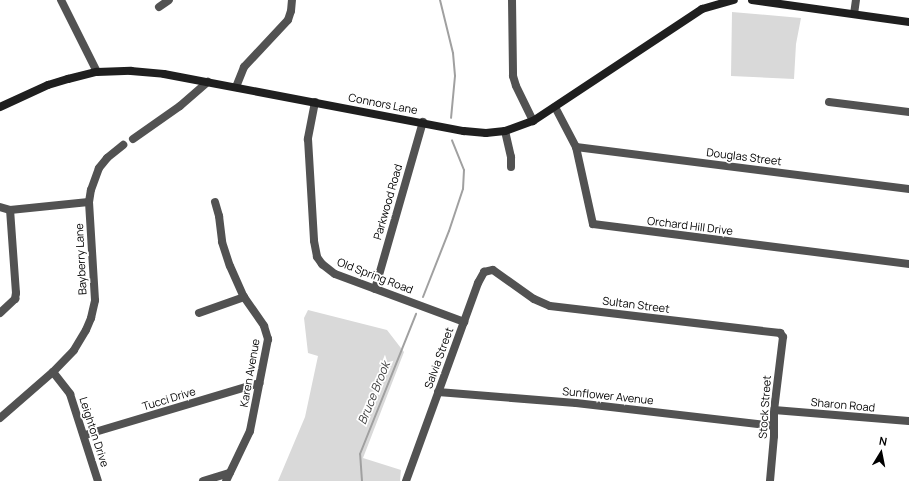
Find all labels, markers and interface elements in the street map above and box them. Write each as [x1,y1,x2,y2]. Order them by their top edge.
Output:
street label: Connors Lane [347,91,419,117]
street label: Douglas Street [706,146,782,168]
street label: Parkwood Road [371,163,405,241]
street label: Orchard Hill Drive [646,214,734,238]
street label: Bayberry Lane [73,223,89,295]
street label: Old Spring Road [335,255,415,297]
street label: Sultan Street [602,294,670,316]
street label: Salvia Street [422,326,456,390]
street label: Karen Avenue [237,338,263,408]
water label: Bruce Brook [355,360,393,426]
street label: Stock Street [756,375,774,439]
street label: Tucci Drive [141,385,197,413]
street label: Sunflower Avenue [562,385,654,407]
street label: Leighton Drive [76,395,112,469]
street label: Sharon Road [810,396,876,414]
north arrow [861,433,901,473]
text: N [878,433,888,449]

